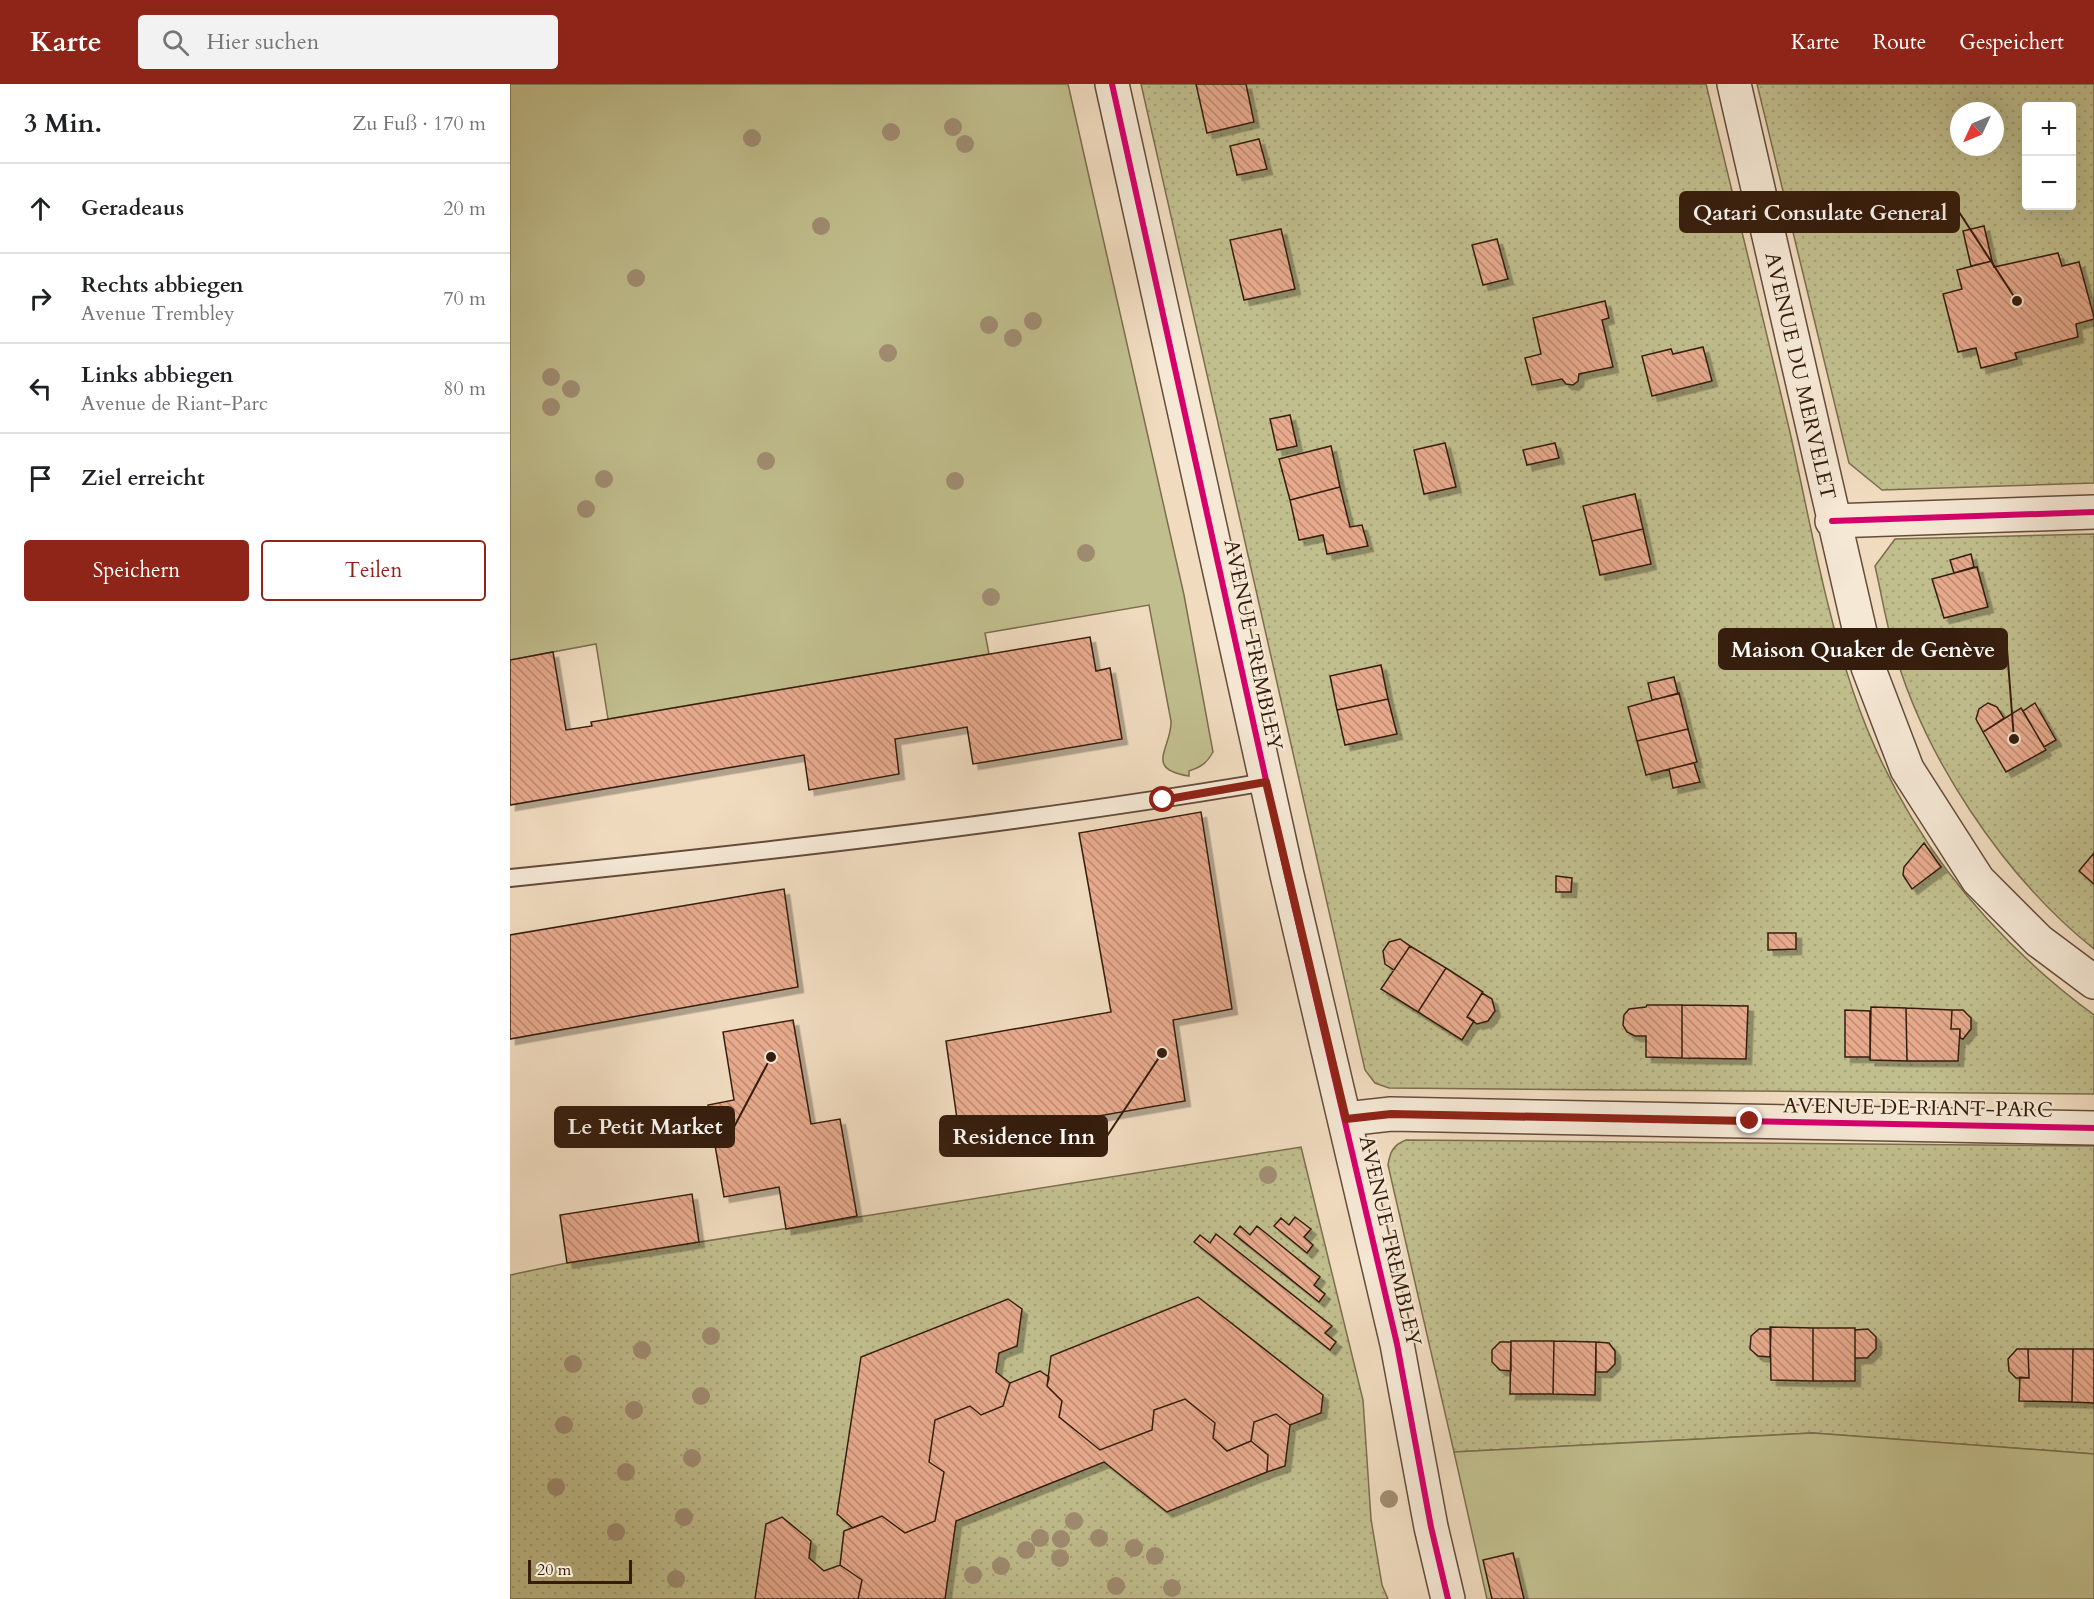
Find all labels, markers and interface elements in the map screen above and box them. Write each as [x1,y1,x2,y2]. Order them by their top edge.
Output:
search box [138,15,558,69]
text: Karte [30,23,102,61]
icon: search [159,26,192,59]
text: Hier suchen [207,27,319,57]
text: Karte [1791,28,1840,57]
text: Route [1873,28,1926,57]
text: Gespeichert [1959,28,2064,57]
north arrow [1950,102,2004,156]
map controls [2022,102,2076,210]
button: + [2022,102,2076,156]
text: 3 Min. [24,106,102,141]
text: Zu Fuß · 170 m [352,110,486,137]
button: − [2022,156,2076,210]
icon: ahead [24,192,57,225]
callout: Qatari Consulate General [1680,192,1959,232]
text: Geradeaus [81,193,184,223]
text: 20 m [443,195,486,222]
text: Qatari Consulate General [1693,198,1948,228]
street label: AVENUE DU MERVELET [1757,249,1843,503]
text: Rechts abbiegen [81,270,244,300]
icon: right [24,282,57,315]
text: 70 m [443,285,486,312]
text: Avenue Trembley [81,300,235,327]
text: Links abbiegen [81,360,233,390]
icon: left [24,372,57,405]
text: 80 m [443,375,486,402]
text: Avenue de Riant-Parc [81,390,268,417]
icon: arrive [24,462,57,495]
text: Ziel erreicht [81,463,205,493]
street label: AVENUE TREMBLEY [1216,537,1290,754]
button: Speichern [24,540,249,601]
button: Teilen [261,540,486,601]
callout: Maison Quaker de Genève [1719,629,2007,669]
text: Maison Quaker de Genève [1731,635,1995,665]
route start [1149,786,1175,812]
street label: AVENUE DE RIANT-PARC [1783,1091,2053,1125]
callout: Le Petit Market [555,1107,734,1147]
route end [1736,1107,1762,1133]
text: Le Petit Market [568,1112,723,1142]
callout: Residence Inn [940,1116,1107,1156]
text: Residence Inn [953,1122,1095,1152]
street label: AVENUE TREMBLEY [1352,1133,1428,1349]
scale bar [528,1557,632,1584]
text: 20 m [537,1559,571,1581]

